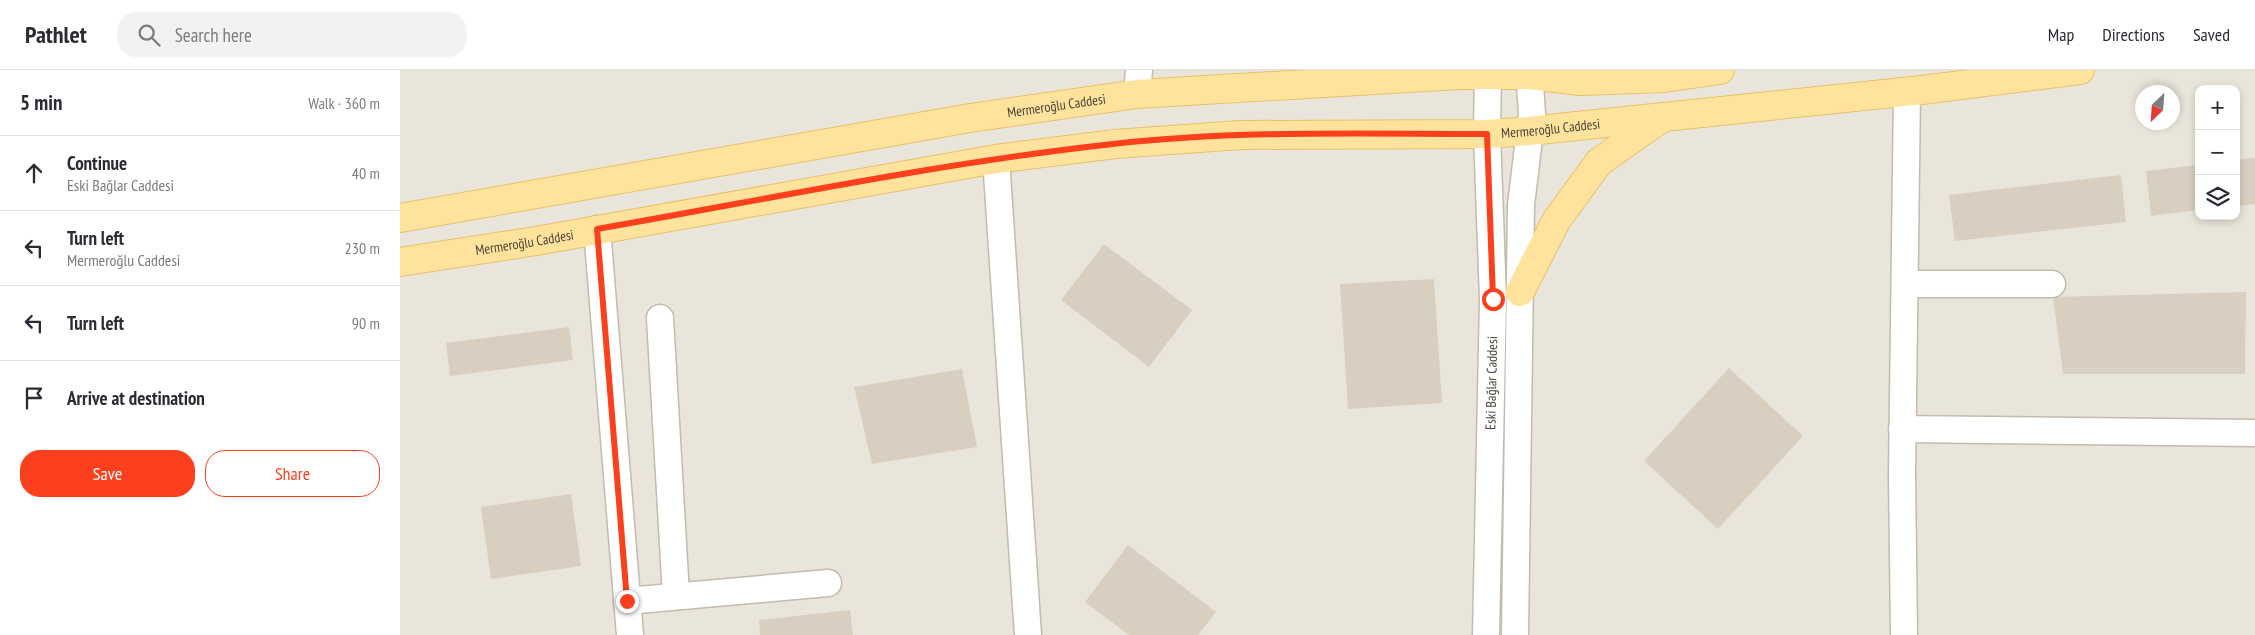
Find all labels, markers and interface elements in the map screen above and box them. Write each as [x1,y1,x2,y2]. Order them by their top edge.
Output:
search box [117,12,467,57]
text: Pathlet [25,19,87,50]
icon: search [135,21,163,49]
text: Search here [175,23,252,47]
text: Map [2048,23,2074,46]
text: Directions [2102,23,2165,46]
text: Saved [2193,23,2230,46]
north arrow [2135,85,2180,130]
map controls [2195,85,2240,220]
button: + [2195,85,2240,130]
text: 5 min [20,89,62,116]
street label: Mermeroğlu Caddesi [1006,90,1107,122]
text: Walk · 360 m [308,93,380,113]
street label: Mermeroğlu Caddesi [1501,115,1601,142]
button: − [2195,130,2240,175]
text: Continue [67,151,127,175]
icon: ahead [20,159,48,187]
text: 40 m [352,163,380,183]
text: Eski Bağlar Caddesi [67,175,174,195]
button: layers [2195,175,2240,220]
street label: Mermeroğlu Caddesi [474,225,575,259]
text: Turn left [67,226,124,250]
icon: left [20,234,48,262]
text: 230 m [345,238,380,258]
text: Mermeroğlu Caddesi [67,250,180,270]
route start [1482,288,1505,311]
icon: left [20,309,48,337]
text: Turn left [67,311,124,335]
text: 90 m [352,313,380,333]
street label: Eski Bağlar Caddesi [1481,336,1501,430]
icon: arrive [20,384,48,412]
text: Arrive at destination [67,386,205,410]
button: Save [20,450,195,497]
button: Share [205,450,380,497]
route end [616,590,639,613]

